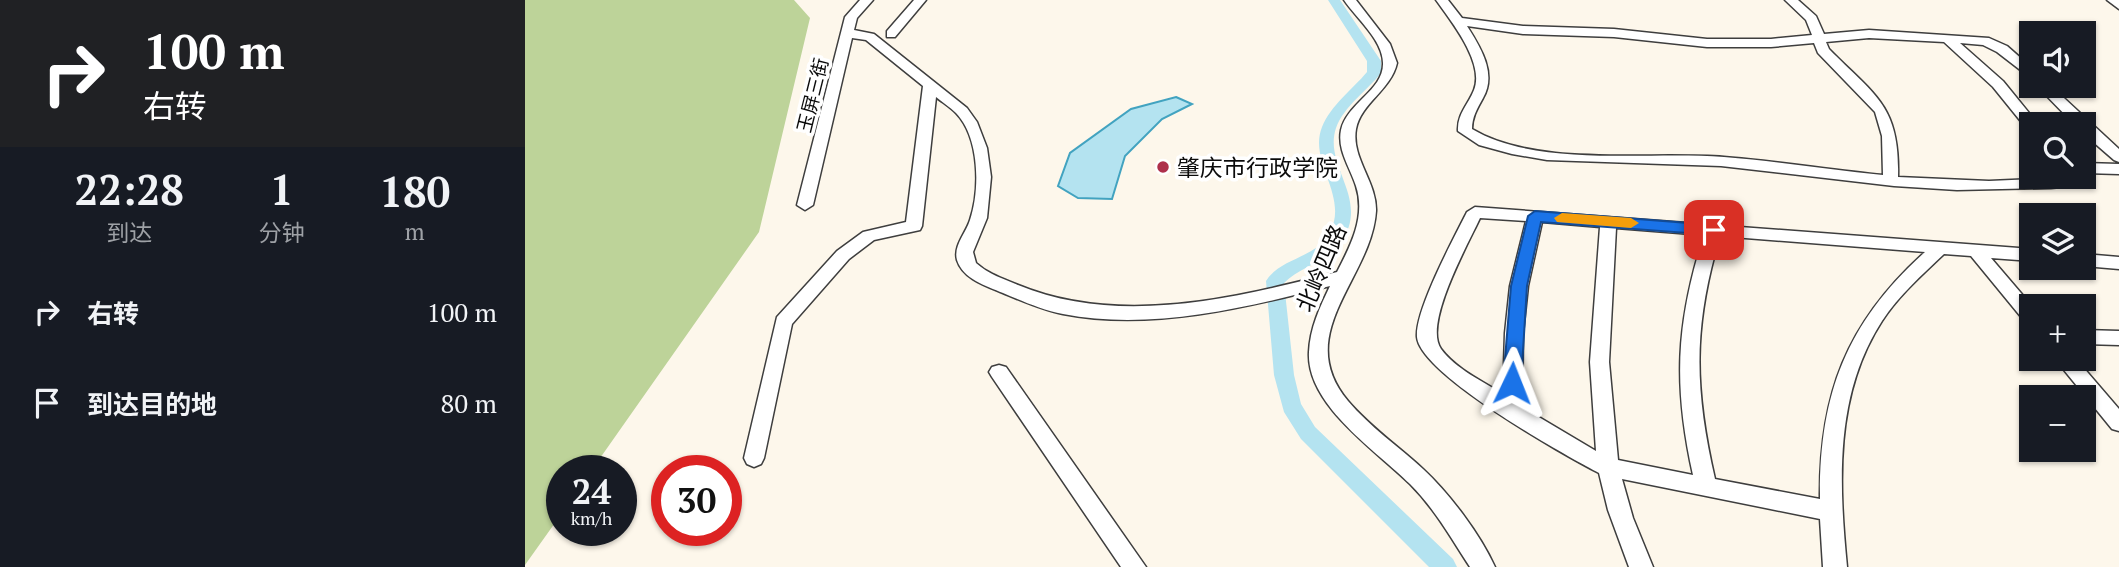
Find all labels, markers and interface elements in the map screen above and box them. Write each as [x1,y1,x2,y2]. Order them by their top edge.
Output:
text: 100 m [143,18,285,83]
map controls [2019,21,2096,462]
button: sound [2019,21,2096,98]
icon: right [28,28,119,119]
street label: 玉屏三街 [791,55,833,135]
text: 右转 [143,85,207,127]
button: search [2019,112,2096,189]
place label: 肇庆市行政学院 [1177,152,1338,183]
marker: 肇庆市行政学院 [1155,159,1171,175]
text: 22:28 [75,161,184,217]
text: 1 [270,161,293,217]
text: 180 [379,163,450,219]
pin [1684,200,1744,260]
button: layers [2019,203,2096,280]
icon: arrive [1695,211,1733,249]
text: m [405,216,425,247]
text: 到达 [106,217,152,248]
text: 分钟 [259,217,305,248]
street label: 北岭四路 [1289,220,1353,316]
icon: right [28,293,66,331]
button: + [2019,294,2096,371]
text: 100 m [427,295,497,329]
text: 右转 [87,296,139,330]
position arrow [1475,346,1549,420]
icon: arrive [28,384,66,422]
button: − [2019,385,2096,462]
text: 80 m [441,386,497,420]
text: 到达目的地 [87,387,217,421]
speed limit sign: 30 [651,455,742,546]
text: 24 [572,468,611,514]
text: km/h [571,506,612,530]

